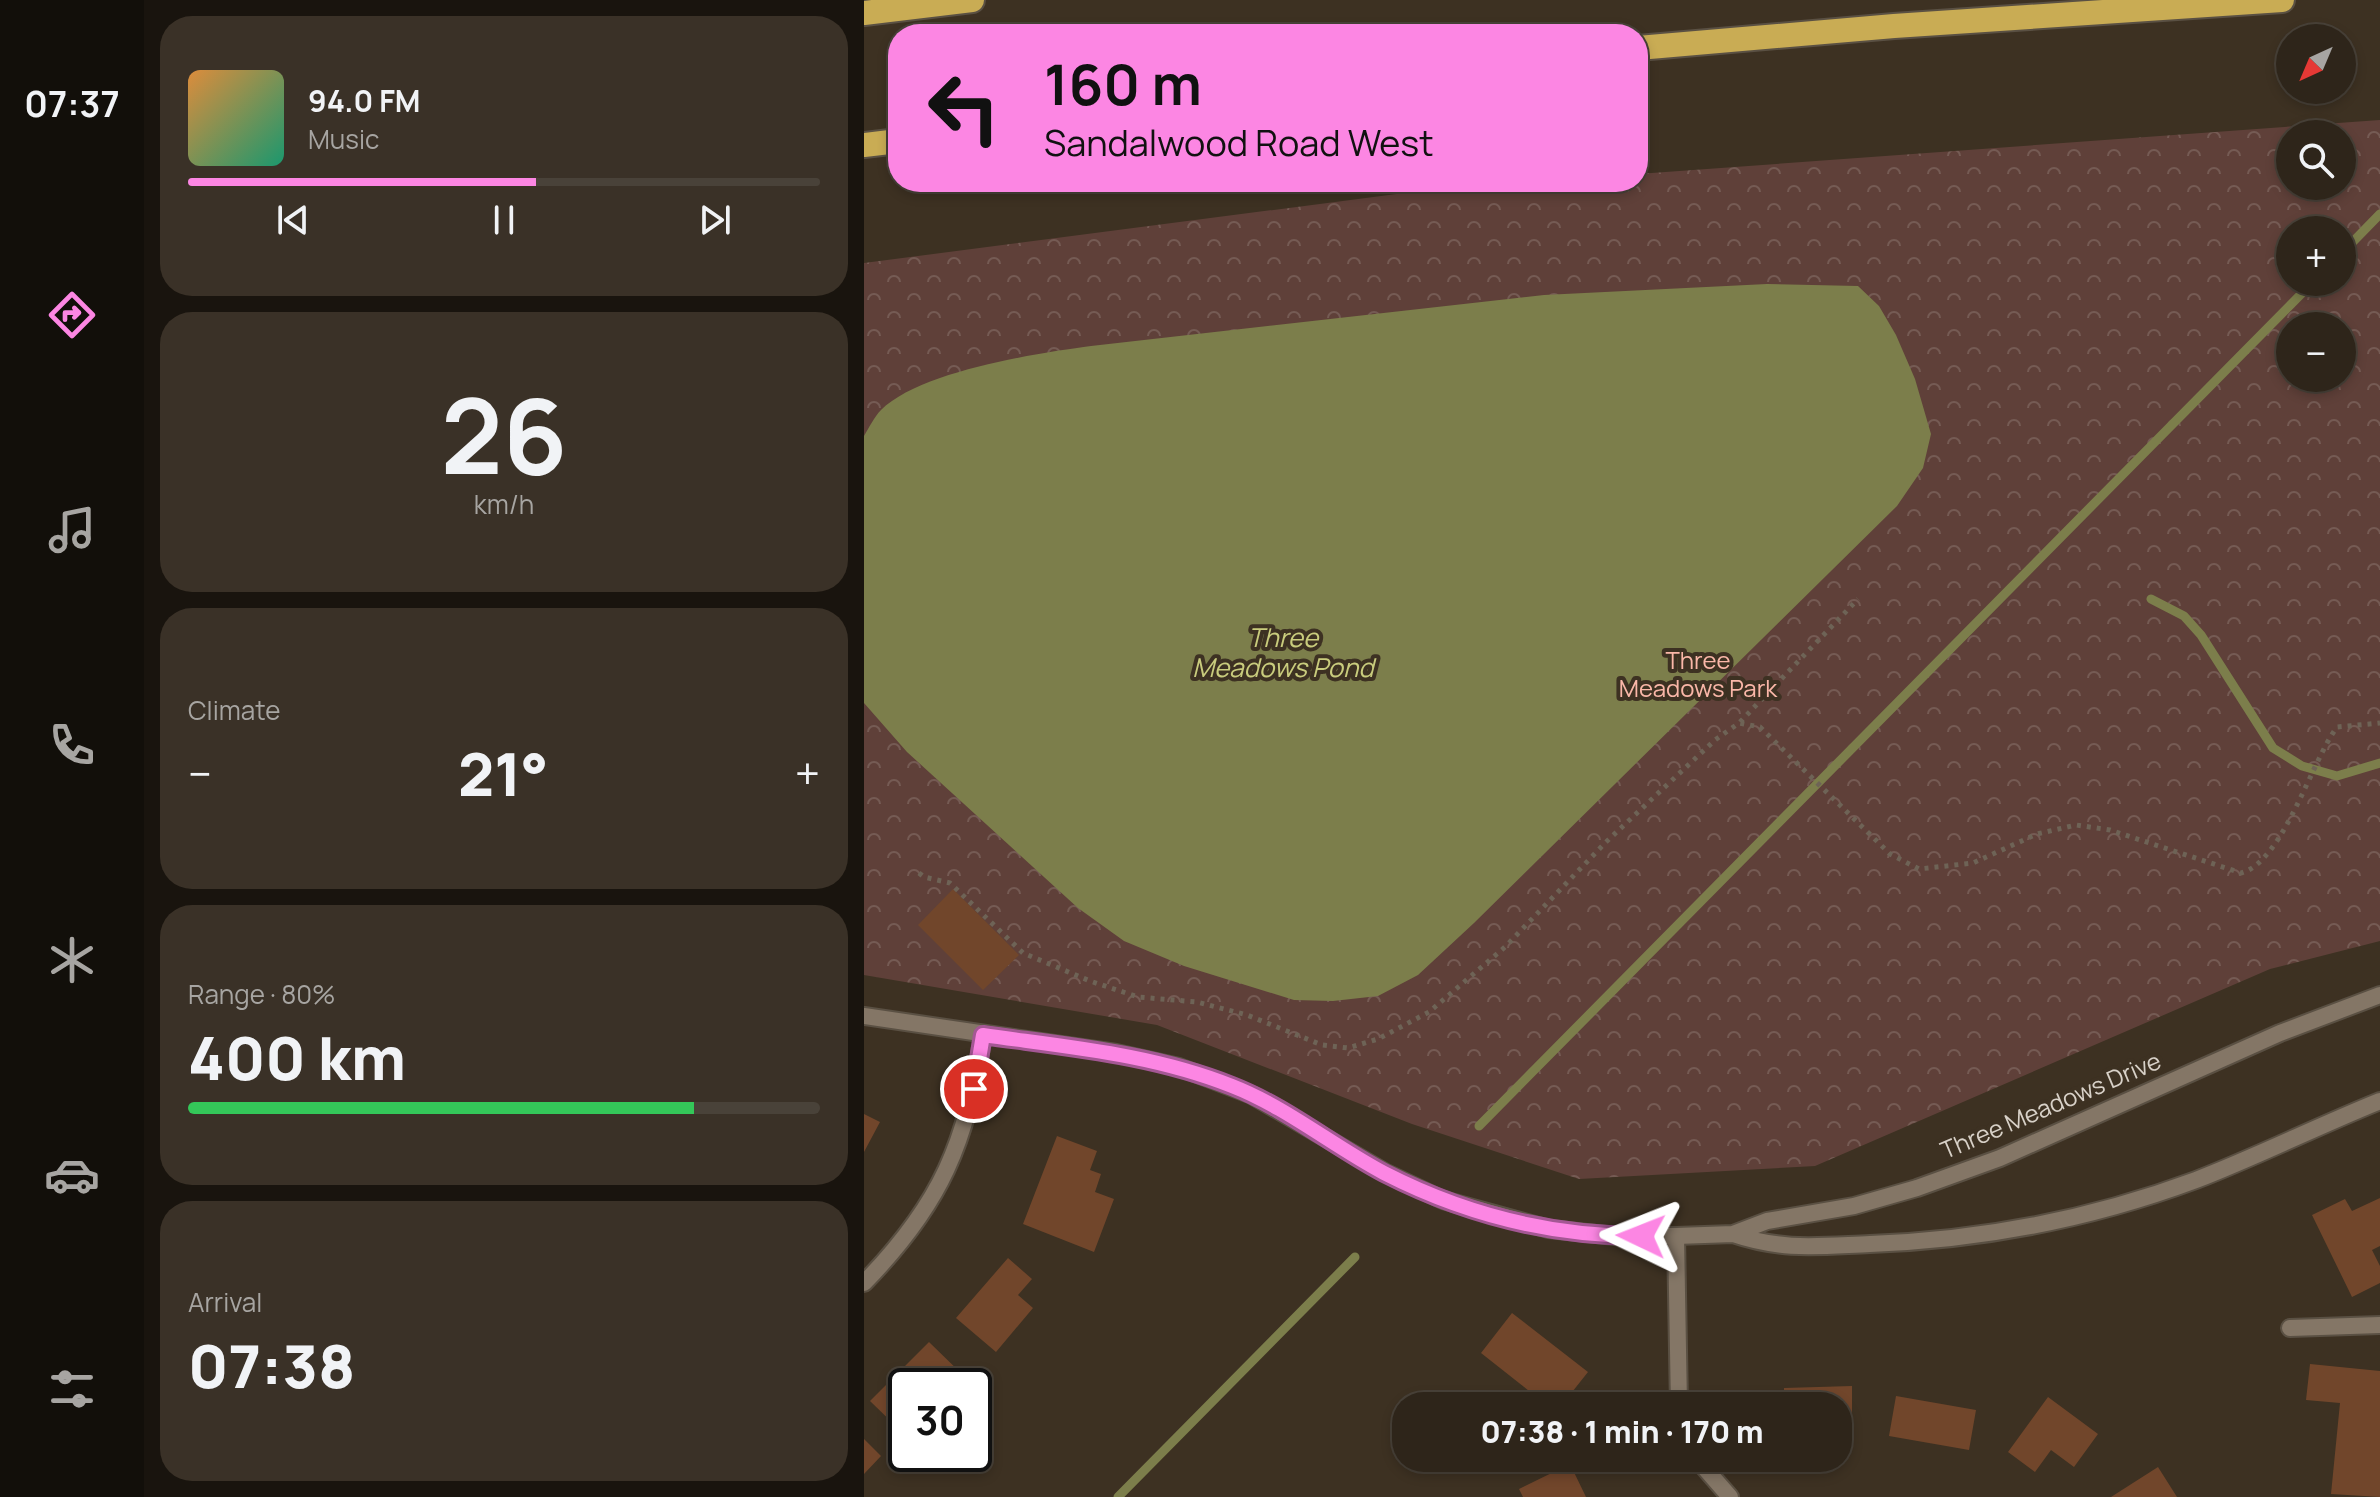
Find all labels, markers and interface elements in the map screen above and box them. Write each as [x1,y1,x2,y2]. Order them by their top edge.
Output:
north arrow [2276,24,2356,104]
map controls [2276,24,2356,392]
text: 160 m [1044,45,1202,122]
icon: left [912,56,1016,160]
text: 07:37 [24,79,120,128]
text: 94.0 FM [308,80,421,121]
text: Sandalwood Road West [1044,118,1434,167]
button: search [2276,120,2356,200]
text: Music [308,121,379,157]
icon: previous [271,198,315,242]
icon: pause [482,198,526,242]
icon: next [693,198,737,242]
button: + [2276,216,2356,296]
icon: directions [44,287,100,343]
button: − [2276,312,2356,392]
text: 26 [441,363,567,505]
text: km/h [474,486,534,522]
icon: music [44,502,100,558]
water label: Three Meadows Pond [1192,619,1377,685]
park label: Three Meadows Park [1619,643,1778,704]
text: Climate [188,692,280,728]
icon: phone [44,717,100,773]
text: 21° [458,732,548,814]
text: − [188,743,212,803]
text: + [795,743,820,803]
icon: climate [44,932,100,988]
text: Range · 80% [188,976,336,1012]
text: 400 km [188,1016,406,1098]
street label: Three Meadows Drive [1935,1043,2166,1166]
pin [940,1055,1008,1123]
icon: arrive [952,1067,996,1111]
icon: car [44,1147,100,1203]
position arrow [1599,1194,1683,1278]
text: Arrival [188,1284,262,1320]
text: 07:38 [188,1324,355,1406]
icon: filters [44,1361,100,1417]
speed limit sign: 30 [888,1368,992,1472]
text: 07:38 · 1 min · 170 m [1480,1411,1764,1452]

